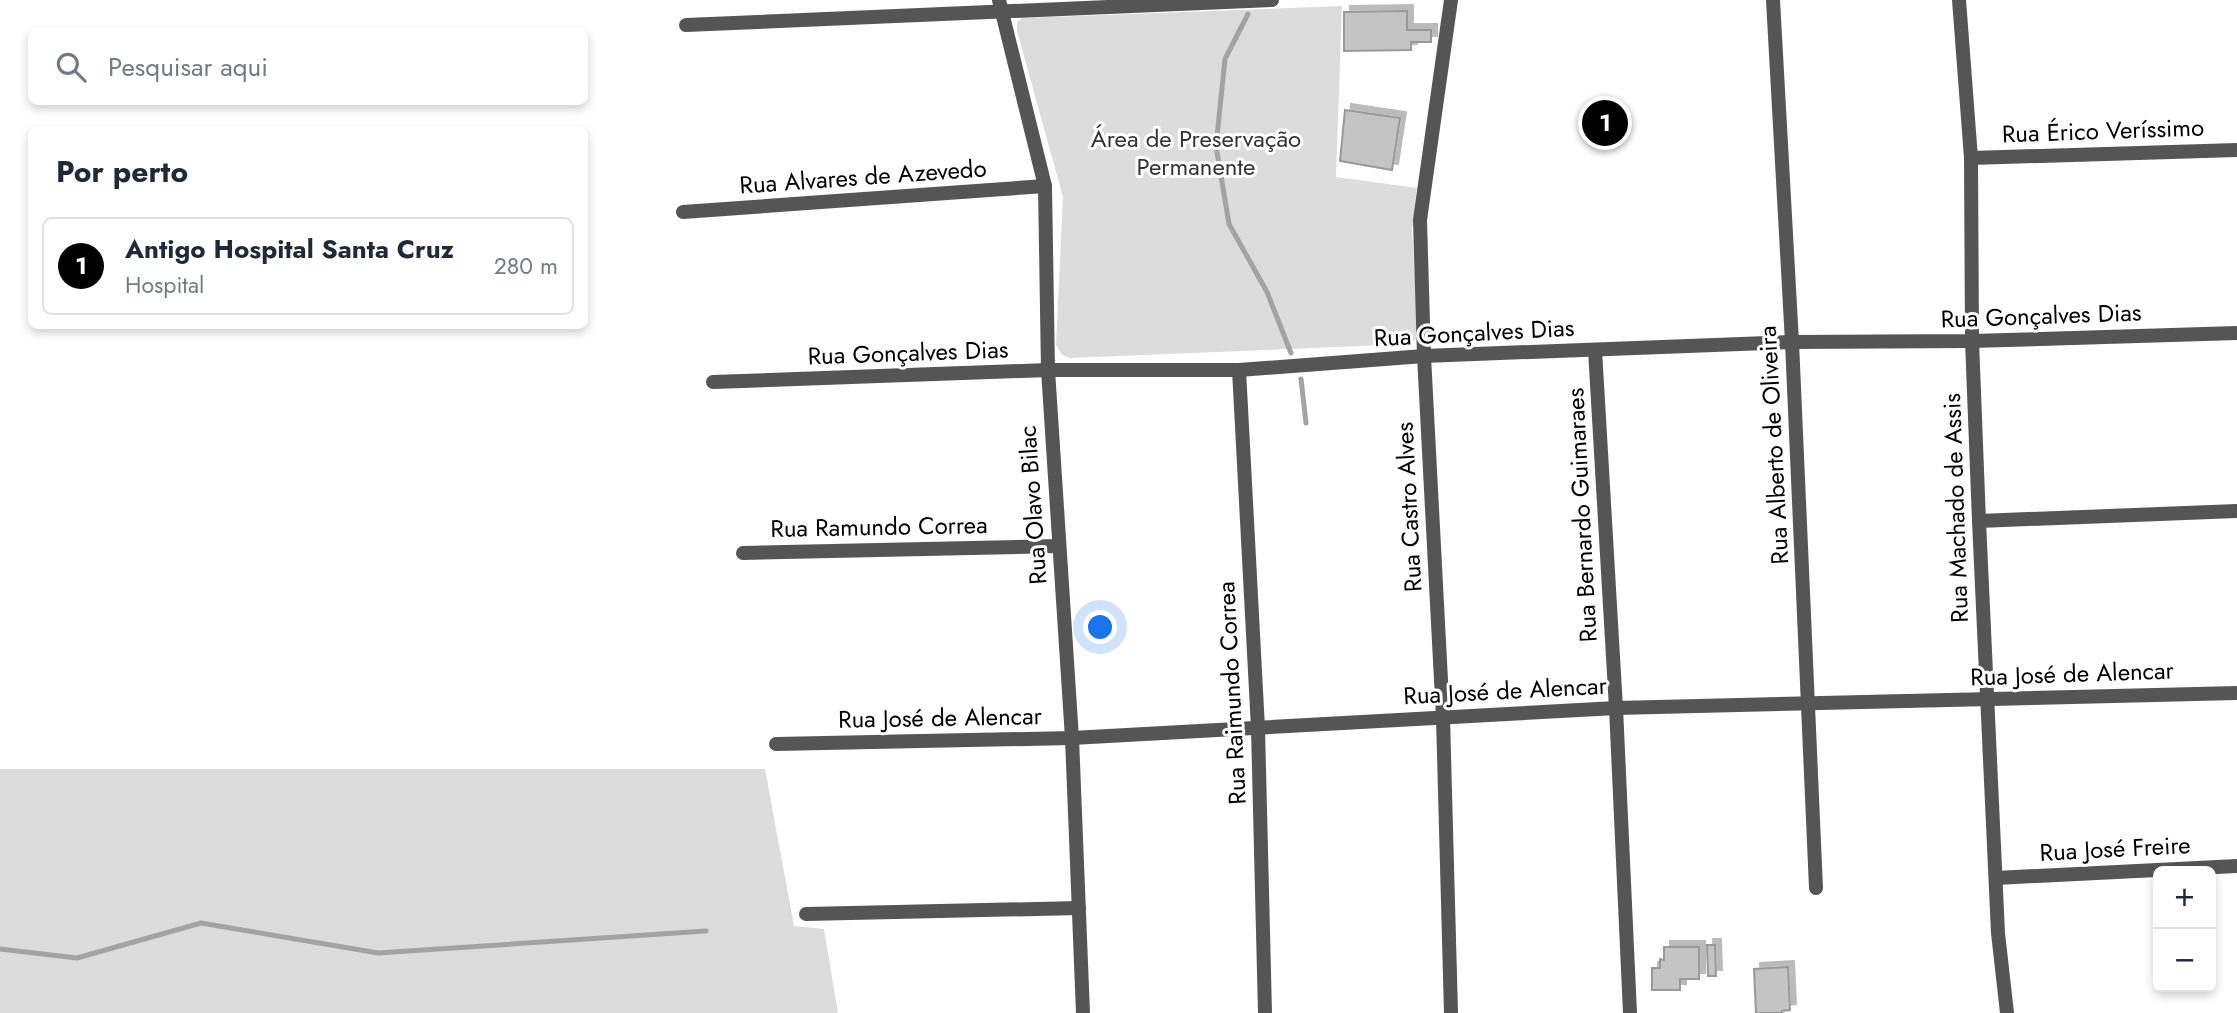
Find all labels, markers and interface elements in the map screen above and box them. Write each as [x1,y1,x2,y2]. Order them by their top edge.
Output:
search box [28,28,588,105]
icon: search [52,48,90,86]
text: Pesquisar aqui [108,48,268,86]
pin: 1 [1582,97,1628,149]
street label: Rua Érico Veríssimo [2001,109,2205,152]
park label: Área de Preservação Permanente [1091,121,1301,184]
text: Por perto [56,150,188,193]
street label: Rua Alvares de Azevedo [738,150,988,203]
text: Antigo Hospital Santa Cruz [125,230,454,268]
text: 1 [75,249,87,283]
text: 280 m [494,249,558,283]
text: Hospital [125,268,204,302]
street label: Rua Gonçalves Dias [1940,295,2142,336]
street label: Rua Gonçalves Dias [1373,310,1575,355]
street label: Rua Alberto de Oliveira [1750,325,1797,565]
street label: Rua Gonçalves Dias [807,332,1009,373]
street label: Rua Bernardo Guimaraes [1557,387,1606,643]
street label: Rua Machado de Assis [1934,393,1977,623]
street label: Rua Castro Alves [1387,421,1430,593]
street label: Rua Olavo Bilac [1009,424,1056,586]
street label: Rua Ramundo Correa [770,507,988,546]
street label: Rua Raimundo Correa [1208,581,1255,806]
your location [1083,610,1117,644]
street label: Rua José de Alencar [1970,652,2175,695]
street label: Rua José de Alencar [1402,668,1608,713]
street label: Rua José de Alencar [838,698,1043,737]
street label: Rua José Freire [2039,827,2191,870]
map controls [2153,866,2216,992]
button: + [2153,866,2216,929]
button: − [2153,929,2216,992]

